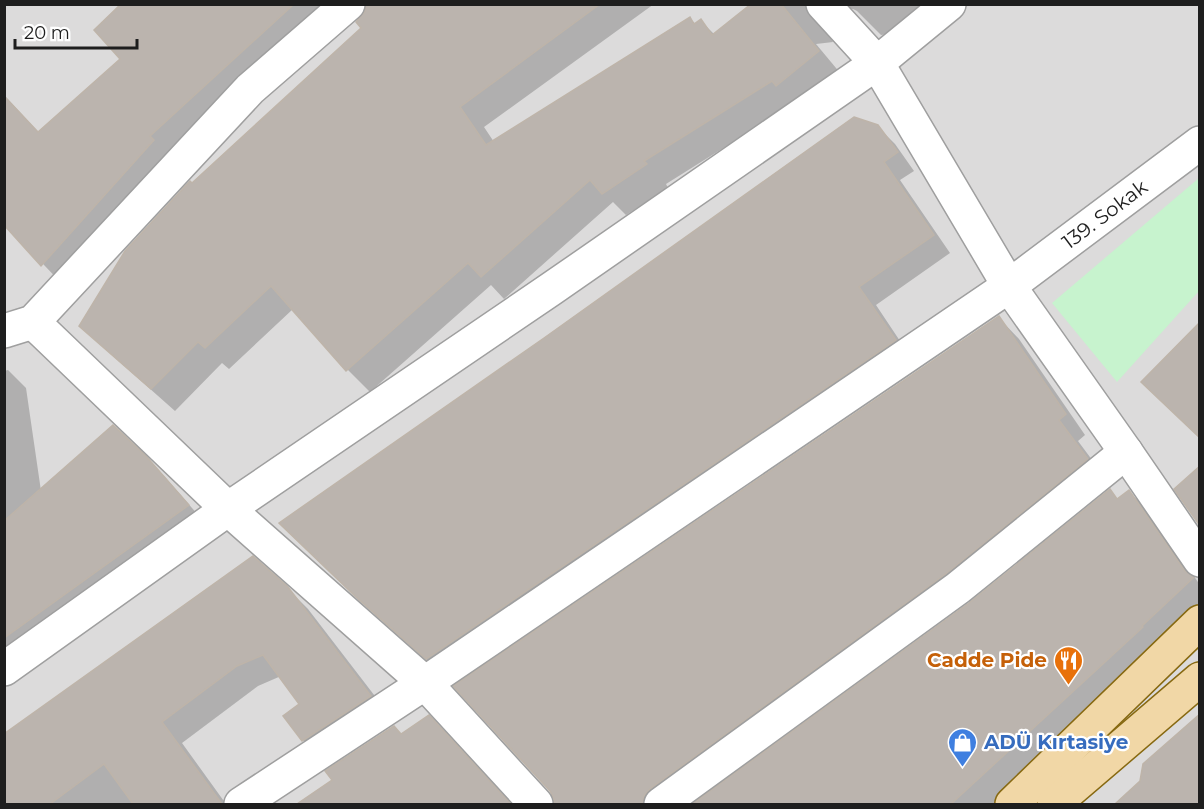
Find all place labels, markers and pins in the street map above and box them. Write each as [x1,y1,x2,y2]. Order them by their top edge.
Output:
restaurant icon: Cadde Pide [1052,644,1084,686]
place label: Cadde Pide [927,648,1047,672]
shop icon: ADÜ Kırtasiye [947,726,979,768]
place label: ADÜ Kırtasiye [983,730,1128,754]

